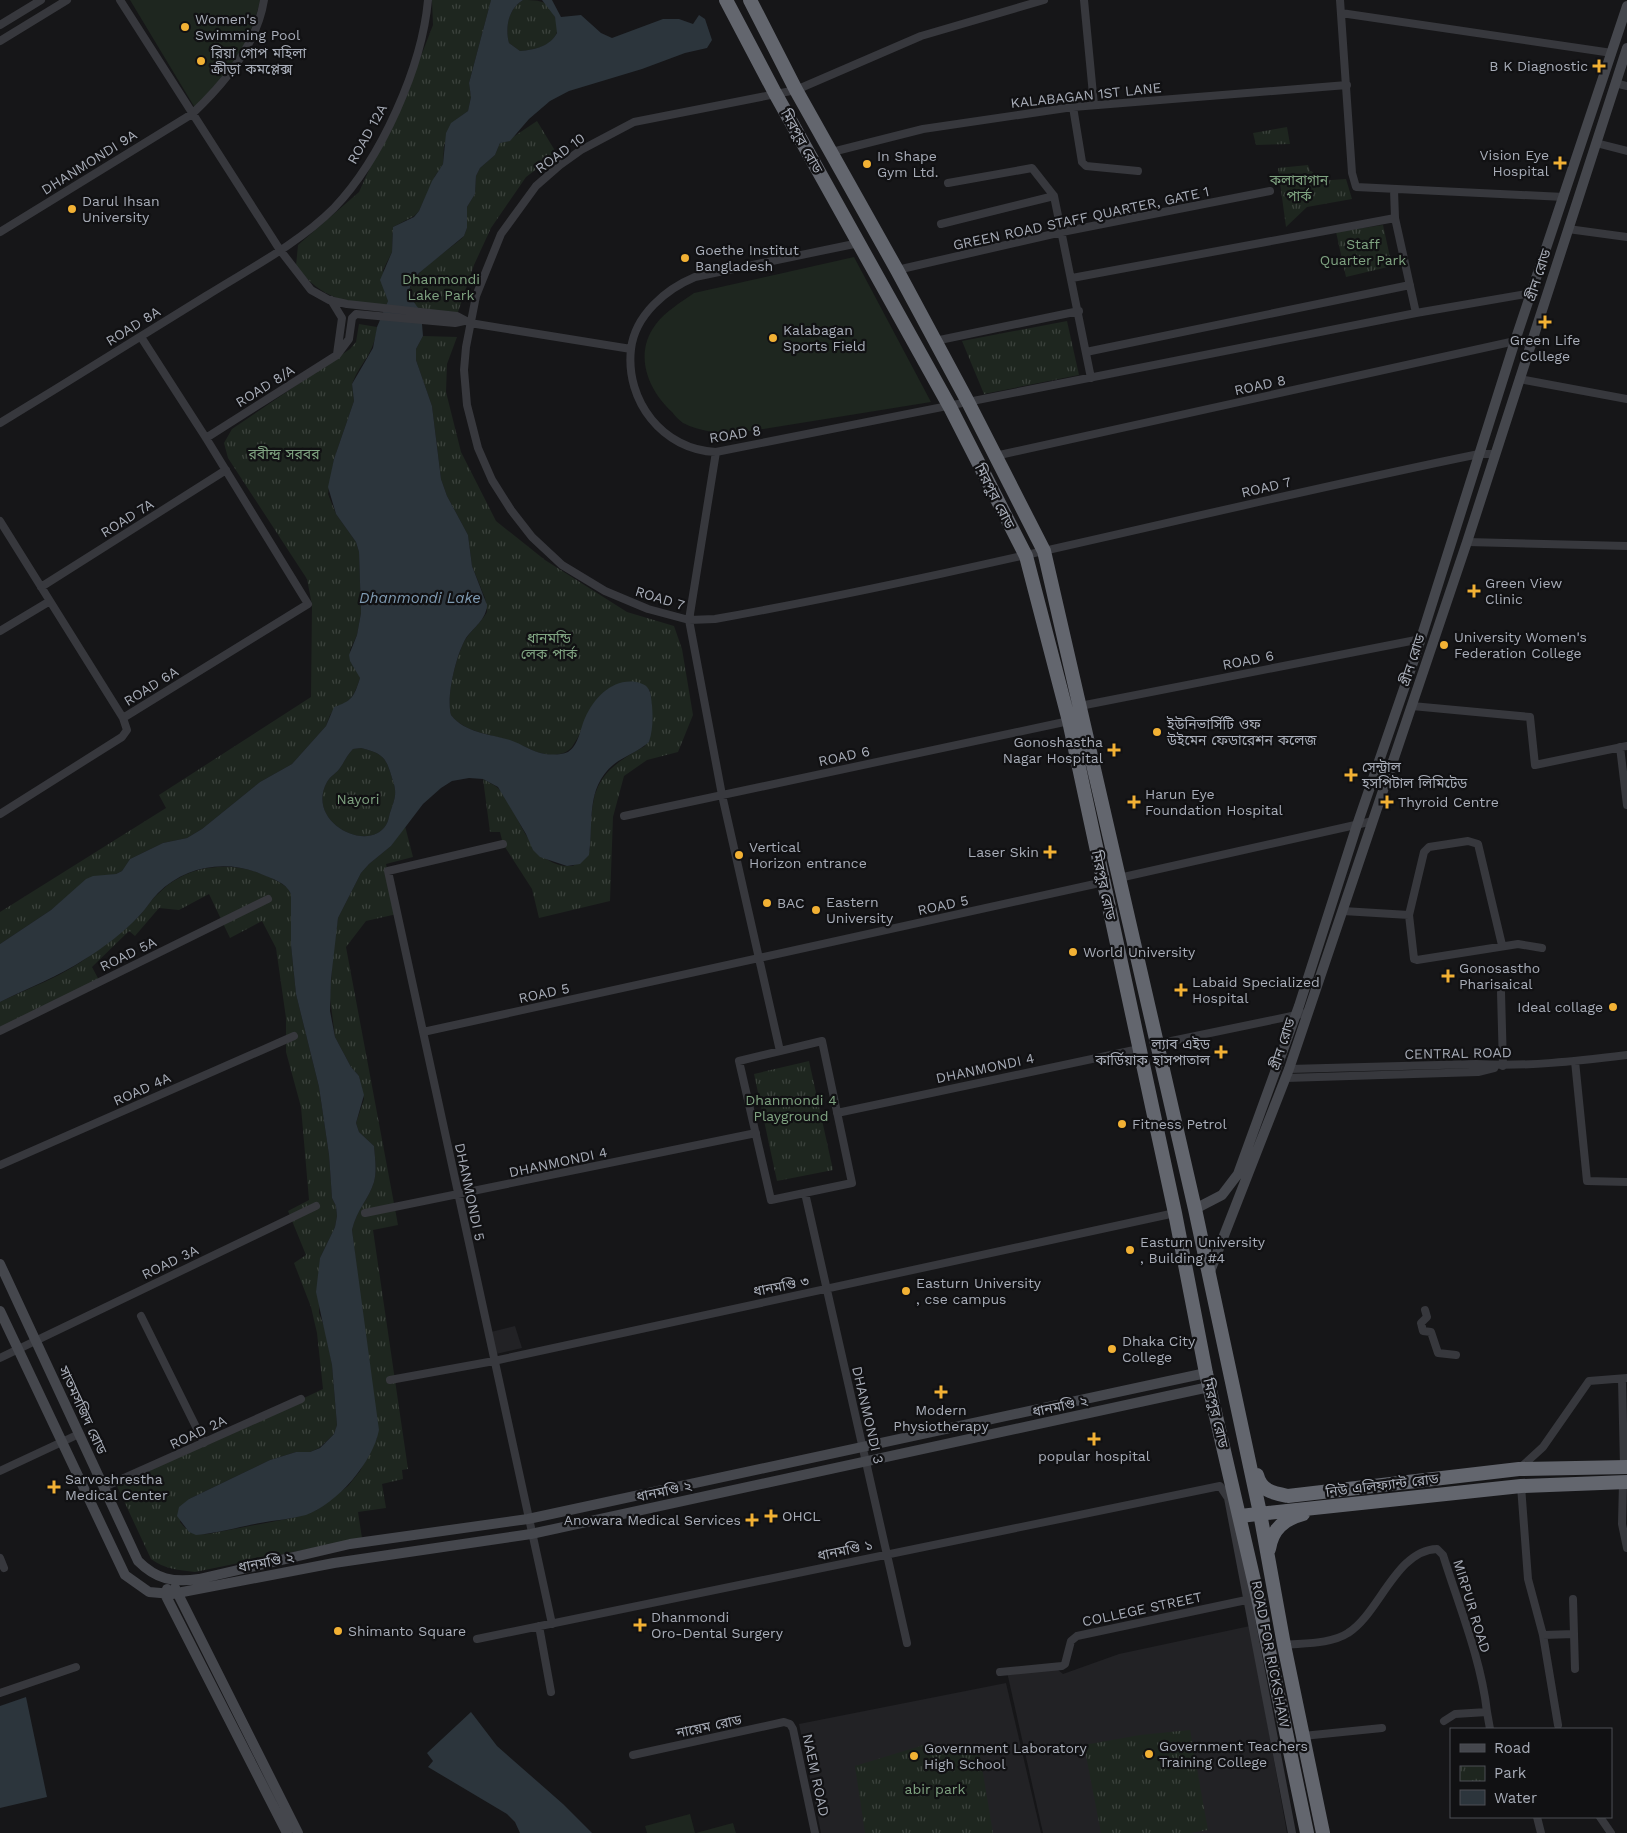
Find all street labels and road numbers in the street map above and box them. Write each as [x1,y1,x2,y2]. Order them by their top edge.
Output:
street label: KALABAGAN 1ST LANE [1010,79,1162,111]
street label: ROAD 12A [344,101,390,167]
street label: মিরপুর রোড [776,105,827,177]
street label: DHANMONDI 9A [38,126,140,198]
street label: ROAD 10 [532,130,588,176]
street label: GREEN ROAD STAFF QUARTER, GATE 1 [952,183,1210,253]
street label: গ্রীন রোড [1522,246,1554,303]
street label: ROAD 8A [103,303,163,349]
street label: ROAD 8/A [233,362,297,410]
street label: ROAD 8 [1233,372,1287,398]
street label: ROAD 8 [708,422,762,446]
street label: মিরপুর রোড [970,460,1019,533]
street label: ROAD 7 [1239,473,1293,501]
street label: ROAD 7A [98,496,156,540]
street label: ROAD 7 [633,583,687,613]
street label: গ্রীন রোড [1396,631,1428,688]
street label: ROAD 6 [1221,647,1275,673]
street label: ROAD 6A [121,663,181,709]
street label: ROAD 6 [817,743,871,769]
street label: মিরপুর রোড [1088,848,1119,923]
street label: ROAD 5 [916,892,970,918]
street label: ROAD 5A [97,933,159,975]
street label: ROAD 5 [517,980,571,1006]
street label: গ্রীন রোড [1266,1015,1298,1072]
street label: CENTRAL ROAD [1404,1044,1512,1062]
street label: DHANMONDI 4 [934,1050,1036,1086]
street label: ROAD 4A [111,1069,173,1109]
street label: DHANMONDI 5 [452,1142,488,1242]
street label: DHANMONDI 4 [507,1144,609,1180]
street label: ROAD 3A [139,1241,201,1283]
street label: ধানমণ্ডি ৩ [752,1273,810,1299]
street label: সাতমসজিদ রোড [55,1363,111,1457]
street label: DHANMONDI 3 [849,1365,887,1465]
street label: মিরপুর রোড [1199,1376,1232,1451]
street label: ধানমণ্ডি ২ [1031,1392,1090,1420]
street label: ROAD 2A [167,1412,229,1452]
street label: নিউ এলিফ্যান্ট রোড [1324,1470,1440,1500]
street label: ধানমণ্ডি ২ [635,1477,694,1505]
street label: ধানমণ্ডি ১ [816,1536,874,1564]
street label: ধানমণ্ডি ২ [237,1549,296,1575]
street label: MIRPUR ROAD [1450,1557,1494,1655]
street label: ROAD FOR RICKSHAW [1249,1579,1293,1729]
street label: COLLEGE STREET [1081,1588,1204,1630]
street label: নায়েম রোড [674,1711,744,1741]
street label: NAEM ROAD [799,1732,833,1818]

